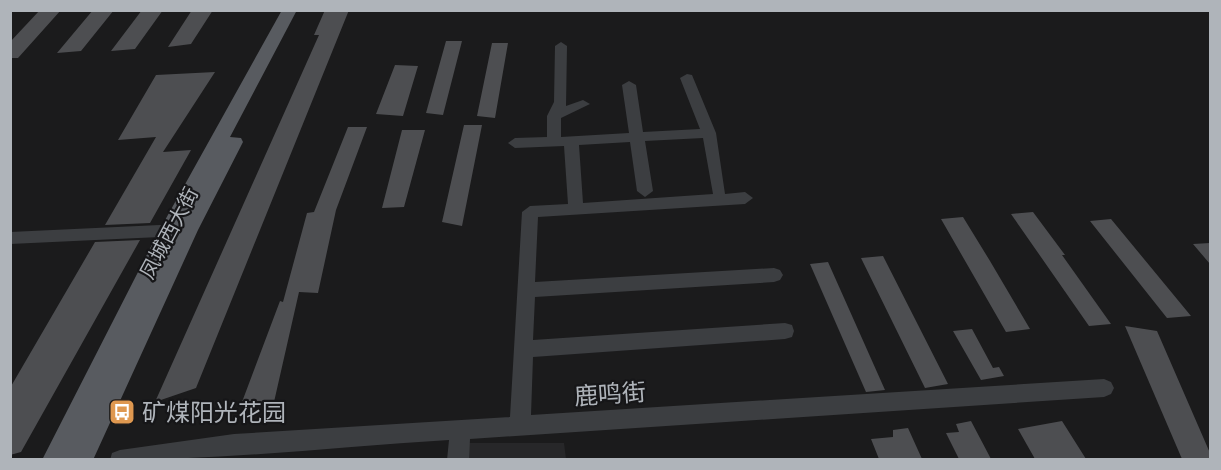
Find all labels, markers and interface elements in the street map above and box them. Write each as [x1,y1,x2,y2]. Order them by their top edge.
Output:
street label: 凤城西大街 [133,182,205,284]
street label: 鹿鸣街 [573,375,647,413]
place label: 矿煤阳光花园 [142,396,286,429]
bus stop icon: 矿煤阳光花园 [107,397,137,427]

